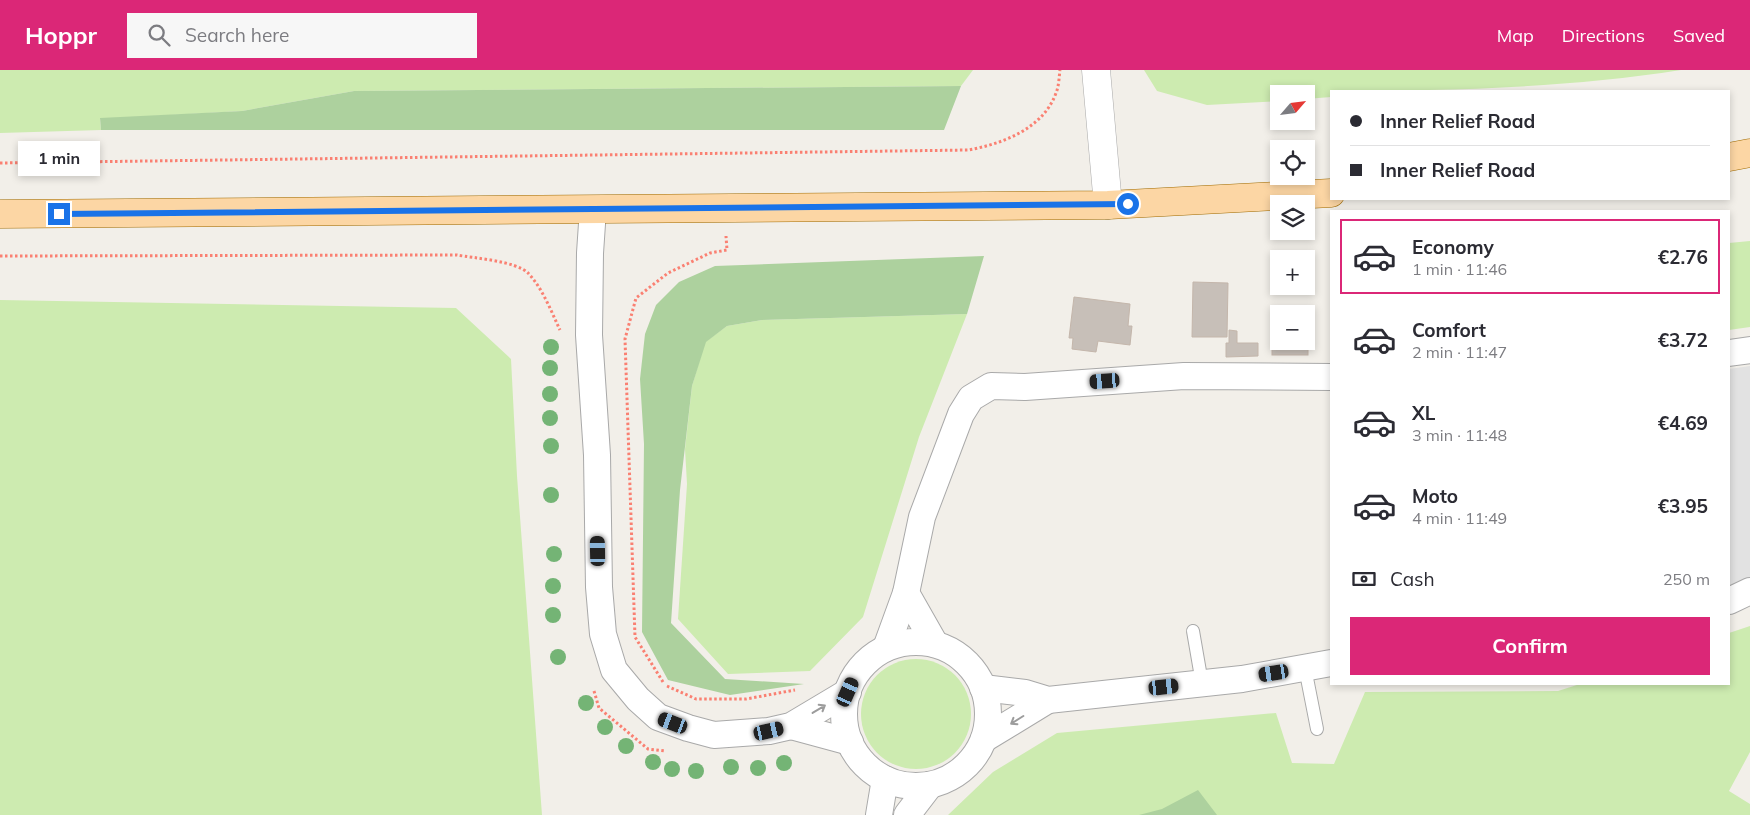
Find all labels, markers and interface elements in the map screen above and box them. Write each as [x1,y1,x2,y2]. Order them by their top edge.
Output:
search box [127,13,477,58]
text: Hoppr [25,20,97,50]
icon: search [145,21,173,49]
text: Search here [185,23,289,47]
text: Map [1497,24,1534,47]
text: Directions [1562,24,1645,47]
text: Saved [1673,24,1725,47]
north arrow [1270,85,1315,130]
map controls [1270,85,1315,350]
text: Inner Relief Road [1380,109,1535,133]
button: locate [1270,140,1315,185]
callout: 1 min [18,142,100,176]
text: 1 min [38,148,80,168]
text: Inner Relief Road [1380,158,1535,182]
route start [1117,193,1139,215]
button: layers [1270,195,1315,240]
route end [48,203,70,225]
icon: car [1352,234,1397,279]
text: Economy [1412,235,1494,259]
text: €2.76 [1658,245,1708,269]
button: + [1270,250,1315,295]
text: 1 min · 11:46 [1412,259,1507,279]
button: − [1270,305,1315,350]
icon: car [1352,317,1397,362]
text: Comfort [1412,318,1486,342]
text: €3.72 [1658,328,1708,352]
text: 2 min · 11:47 [1412,342,1507,362]
car [1089,372,1120,390]
icon: car [1352,400,1397,445]
text: XL [1412,401,1435,425]
text: €4.69 [1658,411,1708,435]
text: 3 min · 11:48 [1412,425,1507,445]
icon: car [1352,483,1397,528]
text: Moto [1412,484,1458,508]
text: €3.95 [1658,494,1708,518]
text: 4 min · 11:49 [1412,508,1507,528]
car [590,536,605,566]
icon: cash [1350,565,1378,593]
text: Cash [1390,567,1435,591]
text: 250 m [1663,569,1710,589]
button: Confirm [1350,617,1710,675]
car [1258,663,1289,683]
car [835,675,860,709]
car [1148,678,1179,696]
one-way arrow [812,704,826,714]
car [656,711,689,735]
one-way arrow [1010,716,1024,726]
car [752,720,785,742]

